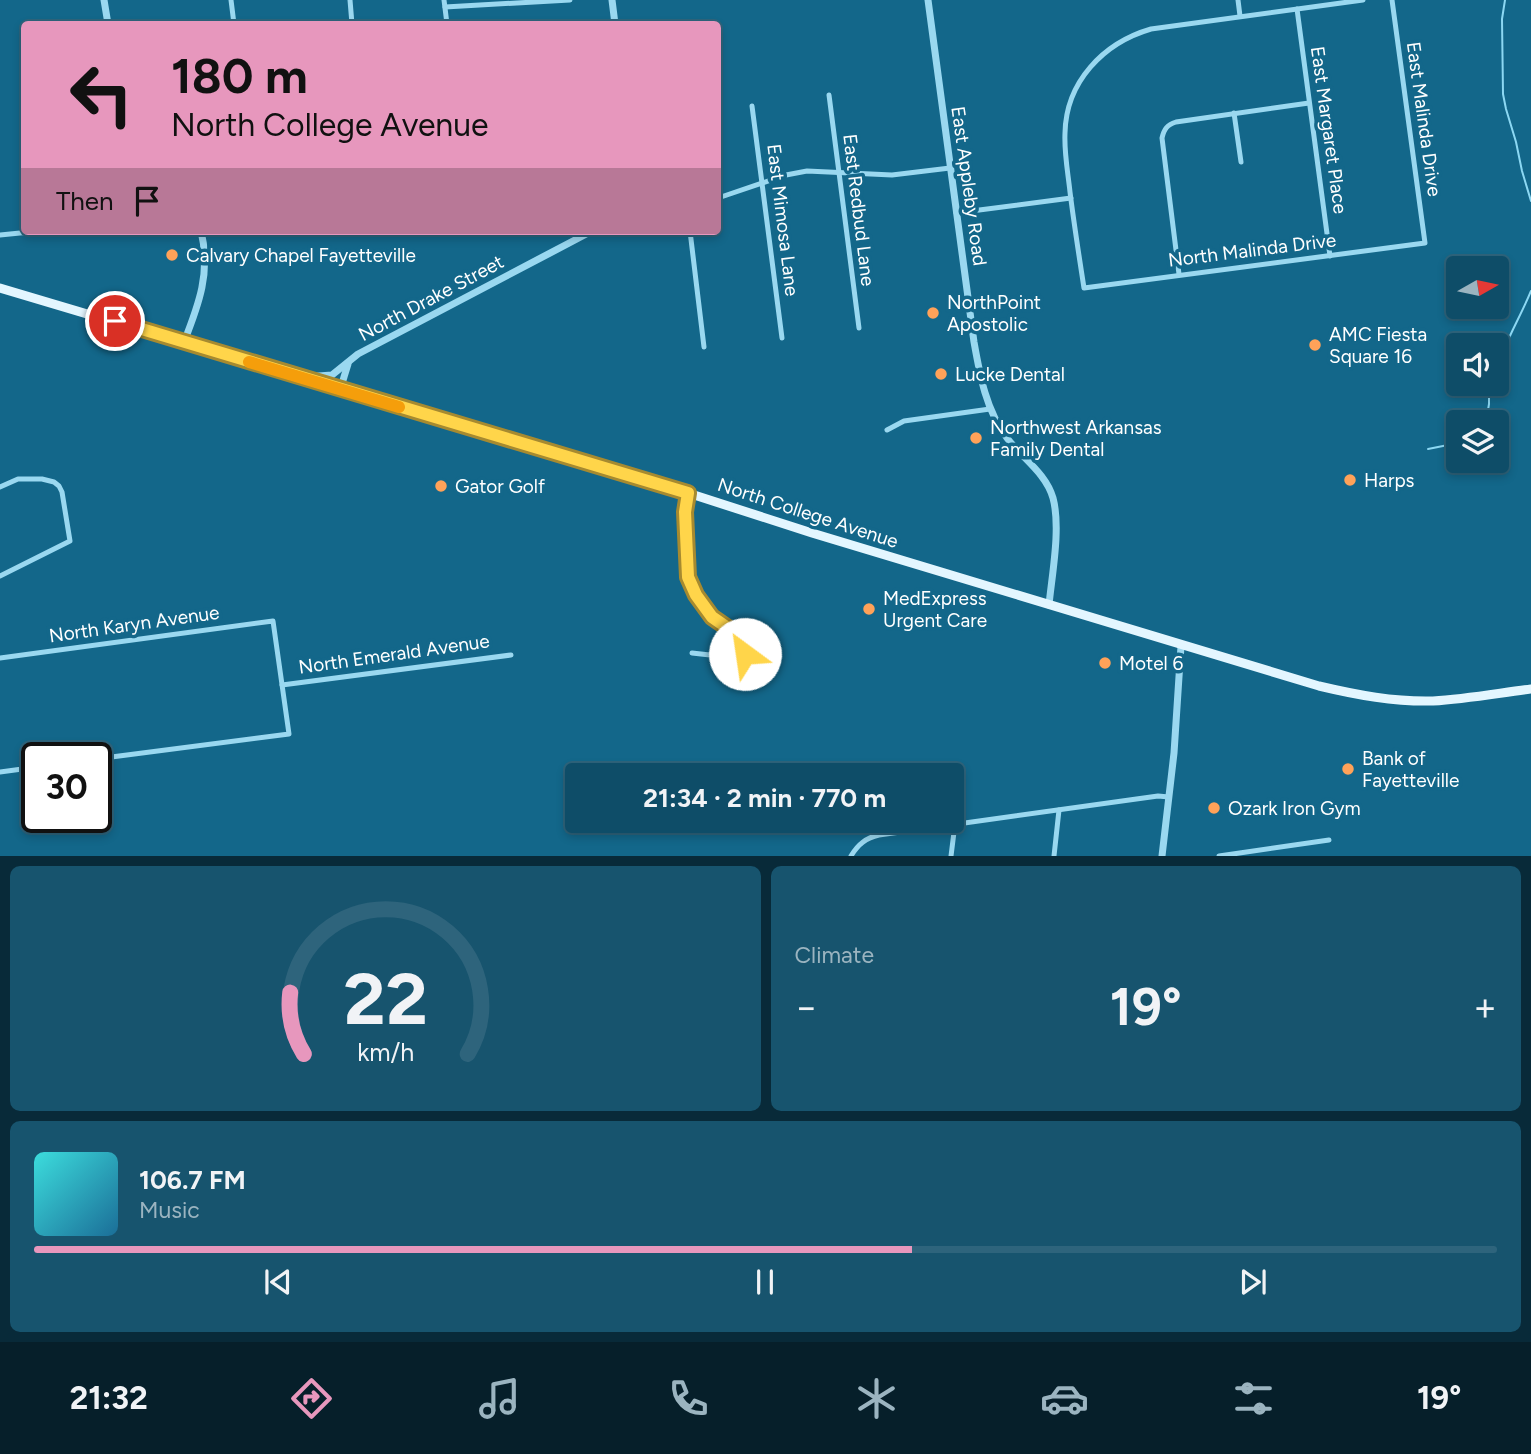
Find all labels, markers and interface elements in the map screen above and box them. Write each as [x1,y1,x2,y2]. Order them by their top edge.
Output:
street label: East Malinda Drive [1402,40,1446,198]
street label: East Margaret Place [1306,45,1352,215]
text: 180 m [171,46,308,105]
icon: left [56,49,147,140]
street label: East Appleby Road [946,105,992,267]
text: North College Avenue [171,106,489,144]
street label: East Redbud Lane [838,133,880,287]
street label: East Mimosa Lane [762,143,804,297]
icon: arrive [128,182,166,220]
text: Then [56,185,114,217]
street label: North Malinda Drive [1167,228,1337,272]
place label: Calvary Chapel Fayetteville [186,244,416,267]
marker: Calvary Chapel Fayetteville [164,247,180,263]
street label: North Drake Street [354,250,508,346]
north arrow [1446,256,1508,318]
map controls [1446,256,1509,473]
pin [85,291,145,351]
place label: NorthPoint Apostolic [947,291,1041,336]
icon: arrive [96,302,134,340]
marker: NorthPoint Apostolic [925,305,941,321]
place label: AMC Fiesta Square 16 [1329,323,1427,368]
button: sound [1446,333,1509,396]
marker: AMC Fiesta Square 16 [1307,337,1323,353]
place label: Lucke Dental [955,363,1065,386]
marker: Lucke Dental [933,366,949,382]
button: layers [1446,410,1509,473]
place label: Northwest Arkansas Family Dental [990,416,1162,461]
marker: Northwest Arkansas Family Dental [968,430,984,446]
place label: Harps [1364,469,1415,492]
marker: Harps [1342,472,1358,488]
street label: North College Avenue [715,473,901,553]
place label: Gator Golf [455,475,545,498]
marker: Gator Golf [433,478,449,494]
place label: MedExpress Urgent Care [883,587,987,632]
street label: North Karyn Avenue [47,601,221,647]
marker: MedExpress Urgent Care [861,601,877,617]
position arrow [708,617,782,691]
street label: North Emerald Avenue [297,629,491,679]
place label: Motel 6 [1119,652,1183,675]
marker: Motel 6 [1097,655,1113,671]
speed limit sign: 30 [21,742,112,833]
place label: Bank of Fayetteville [1362,747,1459,792]
marker: Bank of Fayetteville [1340,761,1356,777]
text: 21:34 · 2 min · 770 m [643,782,886,814]
place label: Ozark Iron Gym [1228,797,1361,820]
marker: Ozark Iron Gym [1206,800,1222,816]
text: Climate [795,941,874,969]
text: 22 [343,956,427,1043]
text: 19° [1110,976,1182,1038]
text: − [795,984,818,1030]
text: + [1473,984,1497,1030]
text: km/h [357,1037,414,1067]
text: 106.7 FM [139,1164,246,1196]
text: Music [139,1196,200,1224]
icon: previous [259,1263,297,1301]
icon: pause [746,1263,784,1301]
icon: next [1234,1263,1272,1301]
icon: directions [287,1374,336,1423]
icon: music [475,1374,524,1423]
icon: phone [664,1374,713,1423]
icon: climate [852,1374,901,1423]
icon: car [1040,1374,1089,1423]
icon: filters [1229,1374,1278,1423]
text: 21:32 [70,1379,148,1417]
text: 19° [1417,1379,1461,1417]

